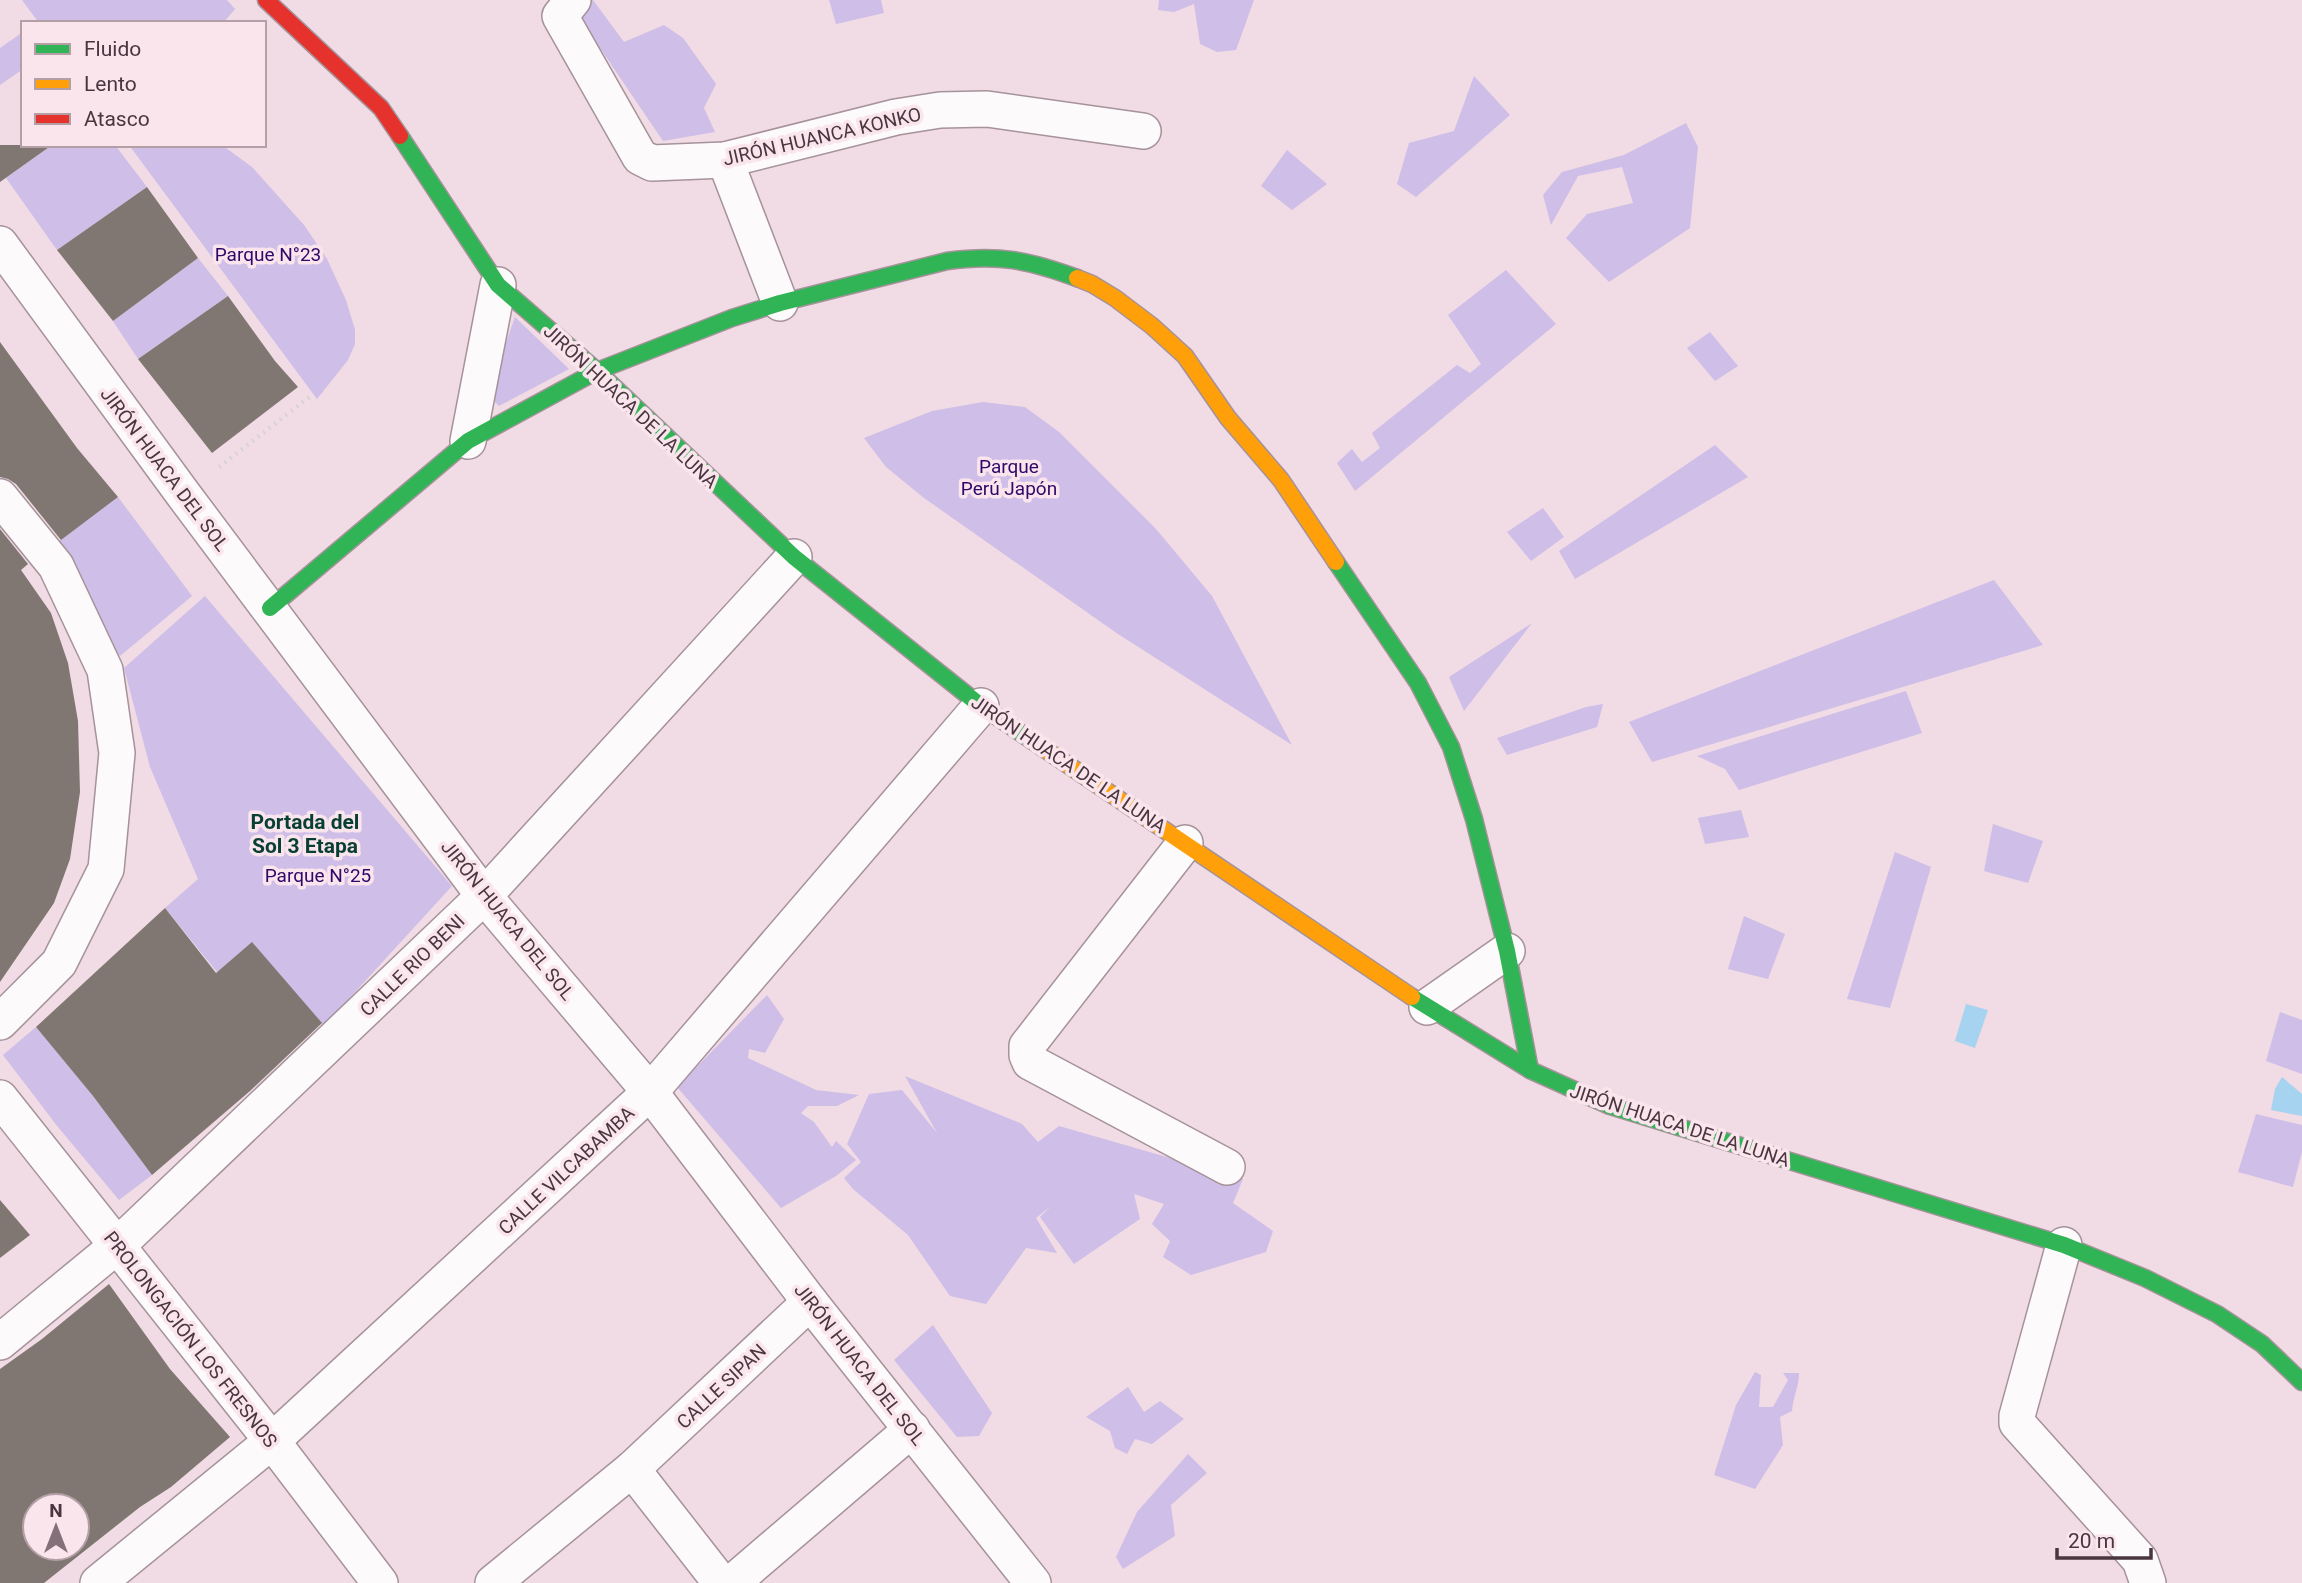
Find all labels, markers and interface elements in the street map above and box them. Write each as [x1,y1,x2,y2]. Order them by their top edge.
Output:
legend [21,21,266,147]
text: Fluido [84,37,141,61]
text: Lento [84,72,137,96]
street label: JIRÓN HUANCA KONKO [721,102,923,170]
text: Atasco [84,107,150,131]
park label: Parque N°23 [215,243,321,266]
street label: JIRÓN HUACA DE LA LUNA [539,320,723,494]
street label: JIRÓN HUACA DEL SOL [96,383,234,556]
park label: Parque Perú Japón [961,455,1057,500]
street label: JIRÓN HUACA DE LA LUNA [967,691,1171,839]
district label: Portada del Sol 3 Etapa [251,810,359,858]
street label: JIRÓN HUACA DEL SOL [436,836,579,1005]
park label: Parque N°25 [265,864,371,887]
street label: CALLE RIO BENI [355,910,470,1021]
street label: JIRÓN HUACA DE LA LUNA [1567,1079,1793,1172]
street label: CALLE VILCABAMBA [494,1101,640,1239]
street label: PROLONGACIÓN LOS FRESNOS [99,1227,282,1452]
street label: JIRÓN HUACA DEL SOL [789,1279,930,1450]
street label: CALLE SIPAN [672,1339,771,1434]
north arrow [21,1492,91,1562]
text: N [49,1499,63,1522]
scale bar [2057,1516,2152,1560]
text: 20 m [2068,1529,2115,1553]

